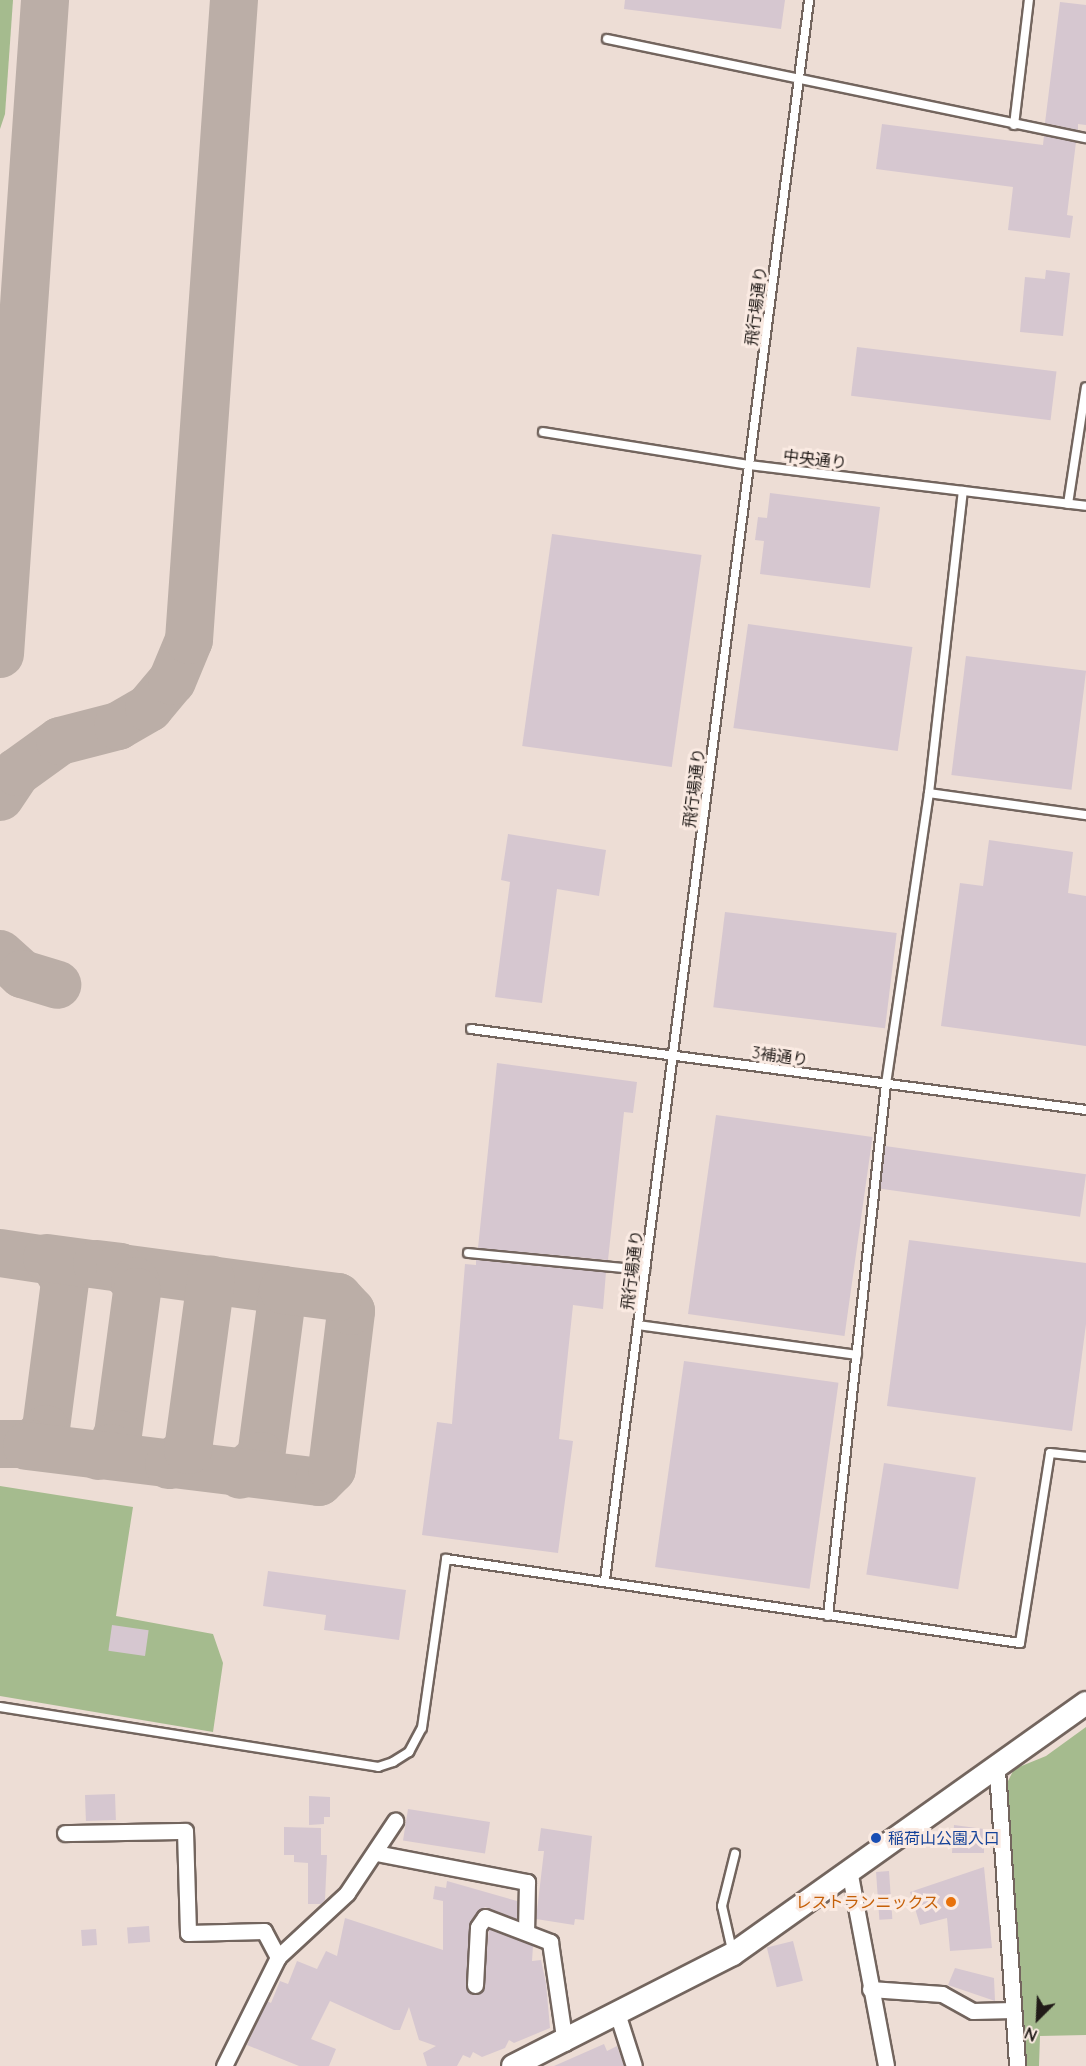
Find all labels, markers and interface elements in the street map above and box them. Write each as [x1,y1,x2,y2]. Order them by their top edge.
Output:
street label: 飛行場通り [742,265,770,347]
street label: 中央通り [782,446,848,472]
street label: 飛行場通り [680,747,708,829]
street label: 3補通り [751,1043,809,1069]
street label: 飛行場通り [618,1229,646,1311]
place label: 稲荷山公園入口 [888,1828,1000,1848]
marker: 稲荷山公園入口 [869,1831,883,1845]
place label: レストランニックス [795,1892,939,1912]
marker: レストランニックス [944,1895,958,1909]
north arrow [1008,1988,1068,2048]
text: N [1021,2023,1040,2046]

